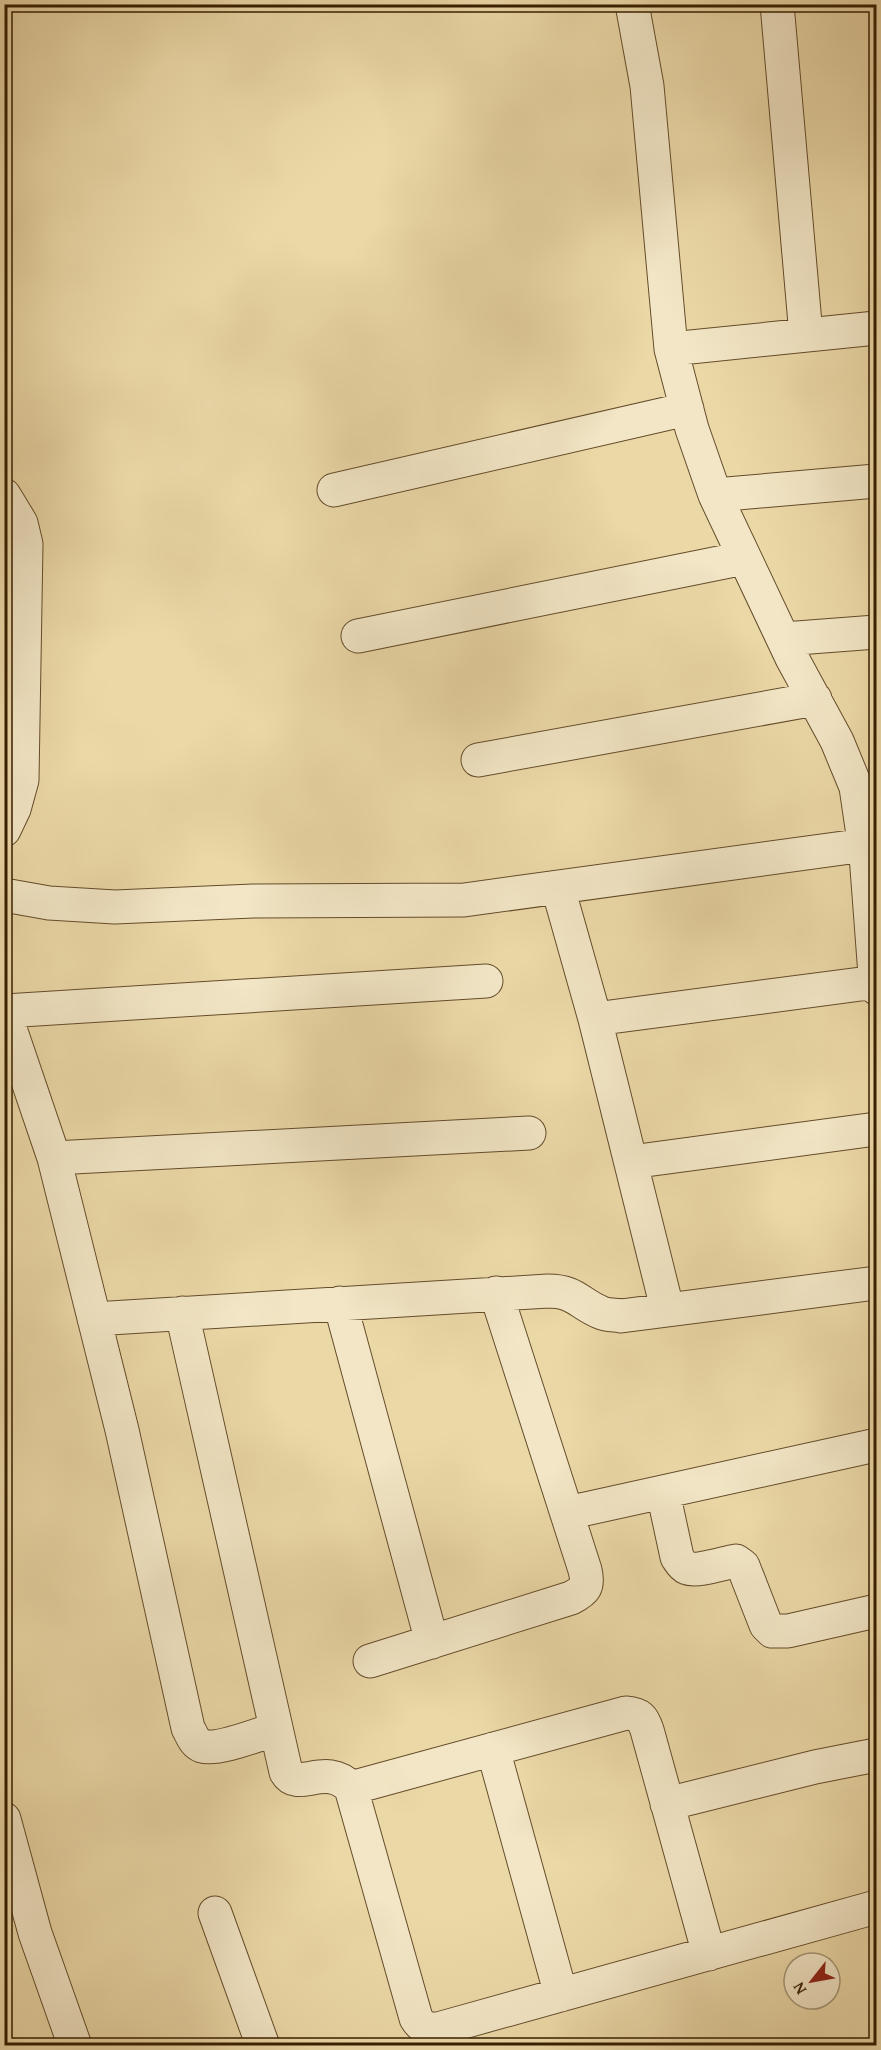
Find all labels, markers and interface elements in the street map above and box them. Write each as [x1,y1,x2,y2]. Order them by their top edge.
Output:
north arrow [782,1951,842,2011]
text: N [786,1978,812,1999]

